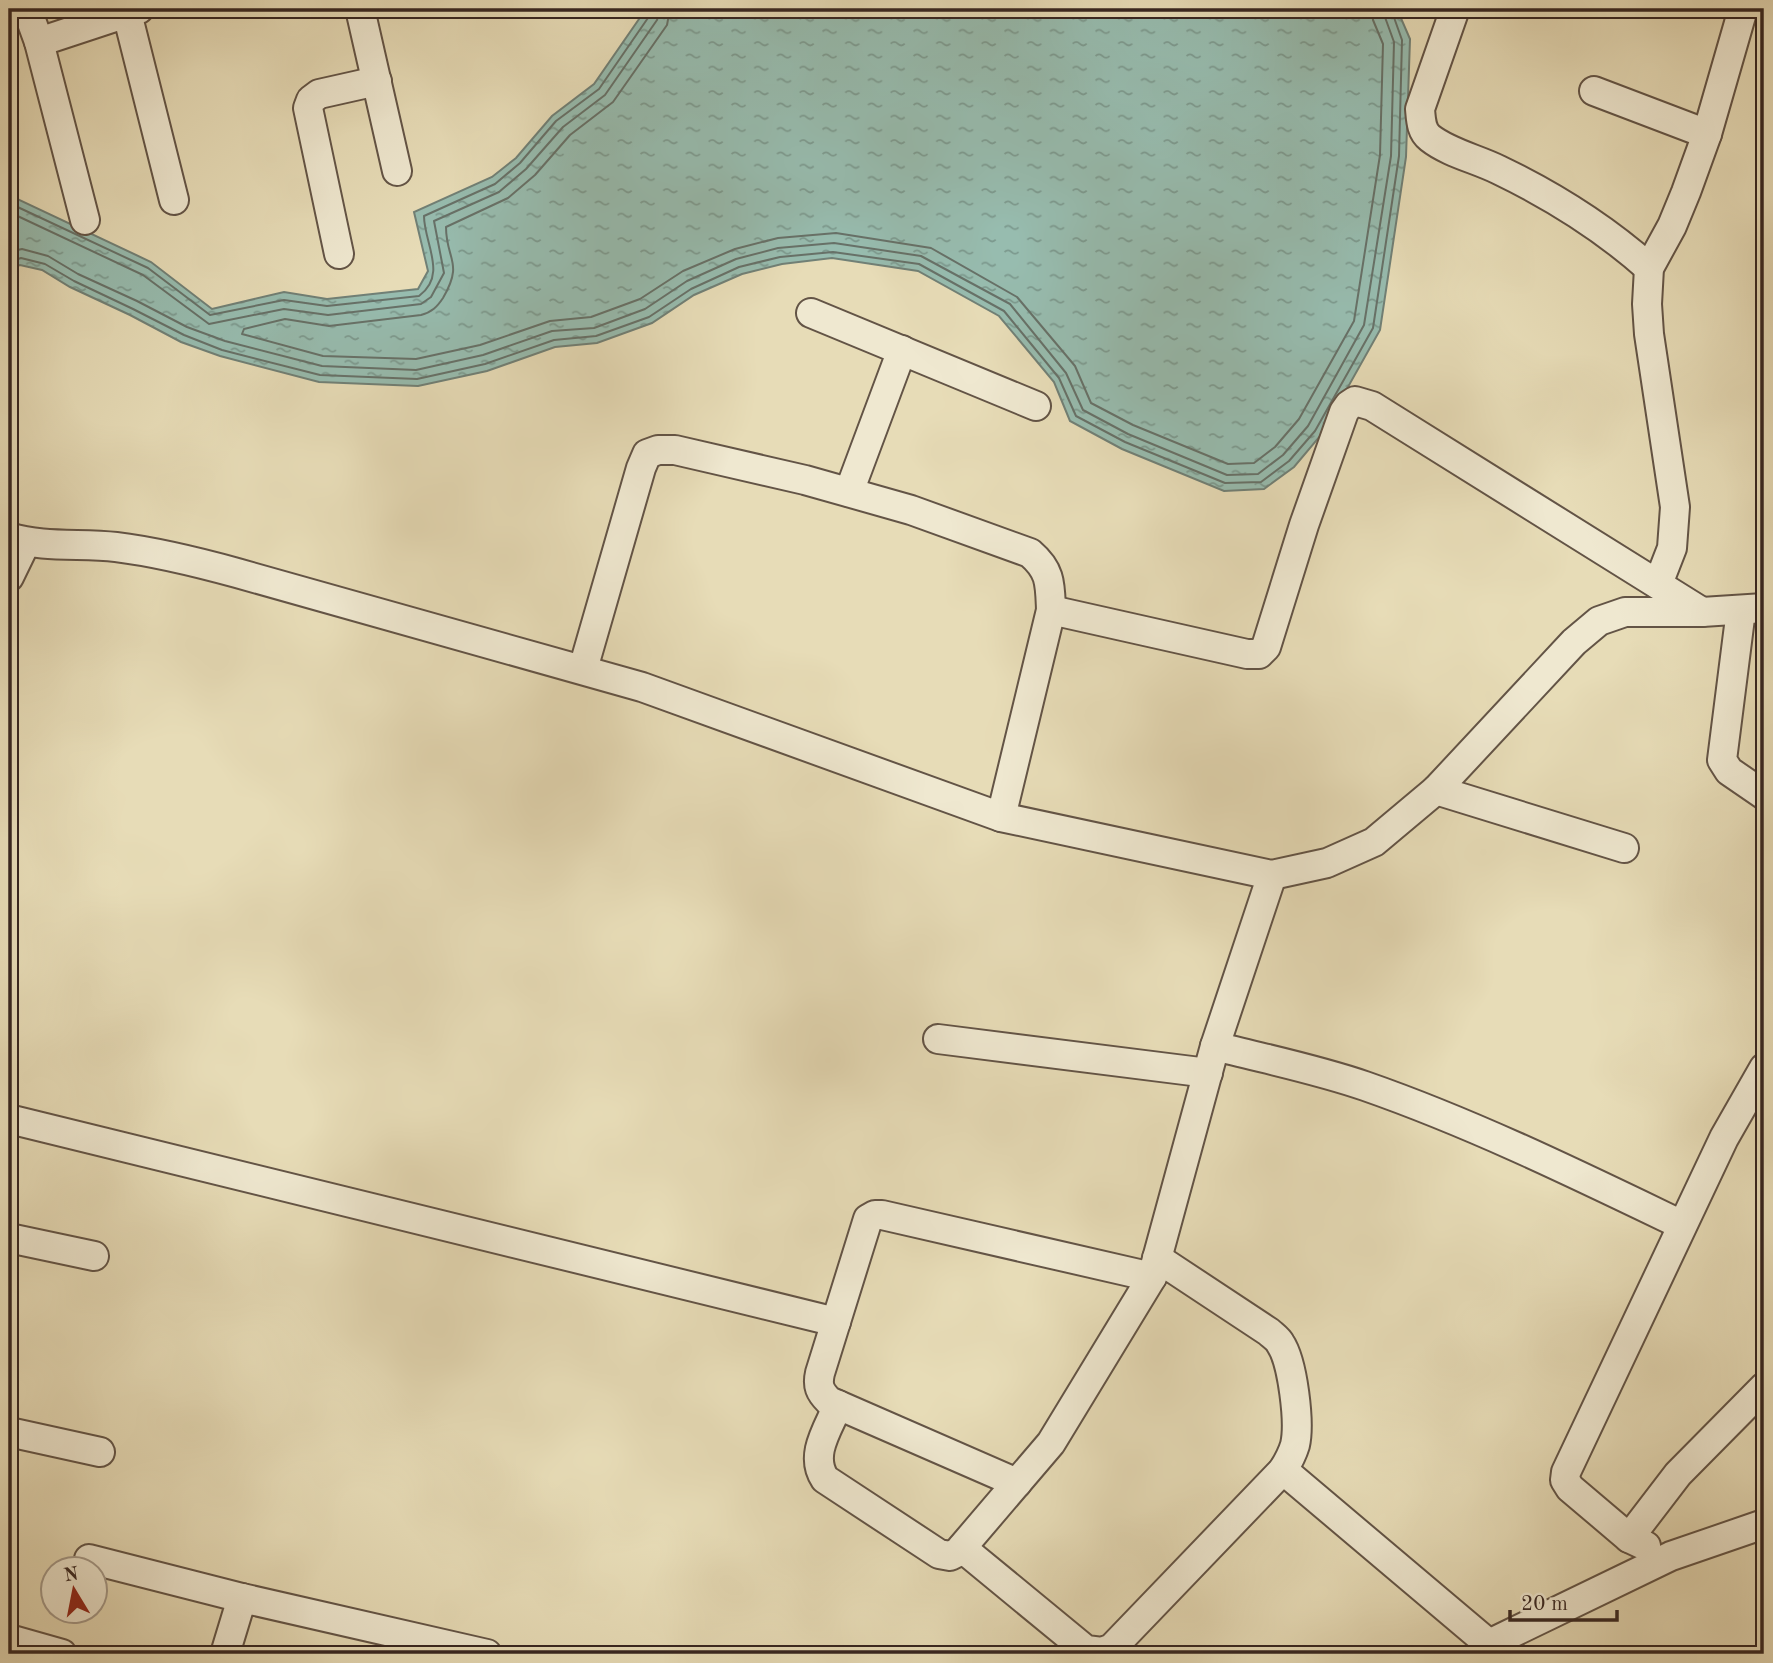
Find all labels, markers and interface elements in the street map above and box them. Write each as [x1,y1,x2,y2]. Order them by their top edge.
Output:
north arrow [38,1554,108,1624]
text: N [63,1565,81,1586]
scale bar [1510,1579,1617,1623]
text: 20 m [1521,1594,1568,1615]

